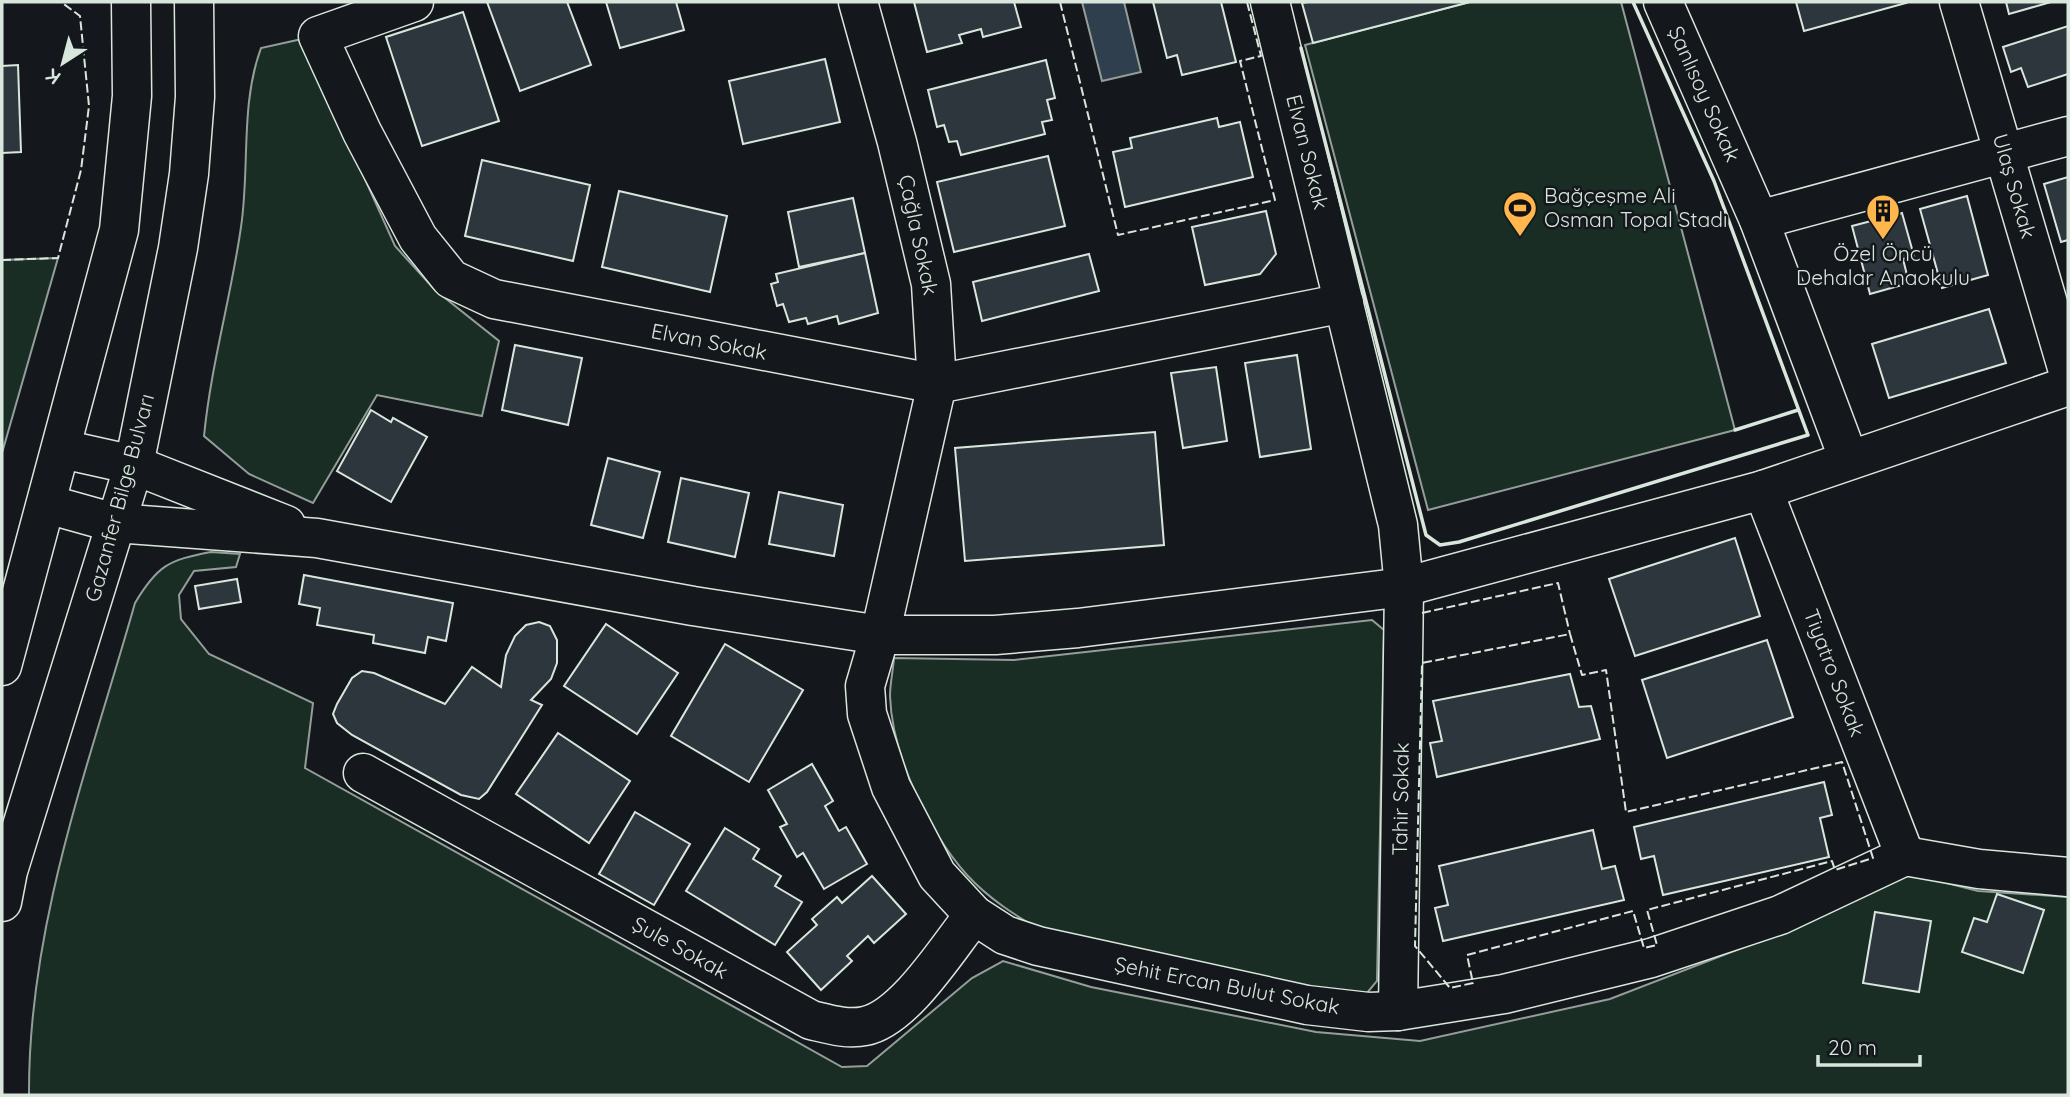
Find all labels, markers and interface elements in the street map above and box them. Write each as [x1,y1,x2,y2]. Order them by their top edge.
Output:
street label: Şanlısoy Sokak [1663,22,1746,165]
north arrow [28,28,98,98]
text: K [41,63,65,90]
street label: Elvan Sokak [1281,92,1335,212]
street label: Ulaş Sokak [1988,130,2042,241]
street label: Çağla Sokak [894,172,944,297]
place label: Bağçeşme Ali Osman Topal Stadı [1544,182,1727,232]
sports icon: Bağçeşme Ali Osman Topal Stadı [1501,189,1539,238]
building icon: Özel Öncü Dehalar Anaokulu [1864,192,1902,241]
place label: Özel Öncü Dehalar Anaokulu [1796,240,1970,290]
street label: Elvan Sokak [649,317,769,365]
street label: Gazanfer Bilge Bulvarı [79,391,159,605]
street label: Tiyatro Sokak [1799,605,1871,740]
street label: Tahir Sokak [1386,742,1414,856]
street label: Şule Sokak [628,910,733,984]
street label: Şehit Ercan Bulut Sokak [1112,950,1342,1020]
scale bar [1818,1024,1920,1068]
text: 20 m [1828,1034,1877,1060]

